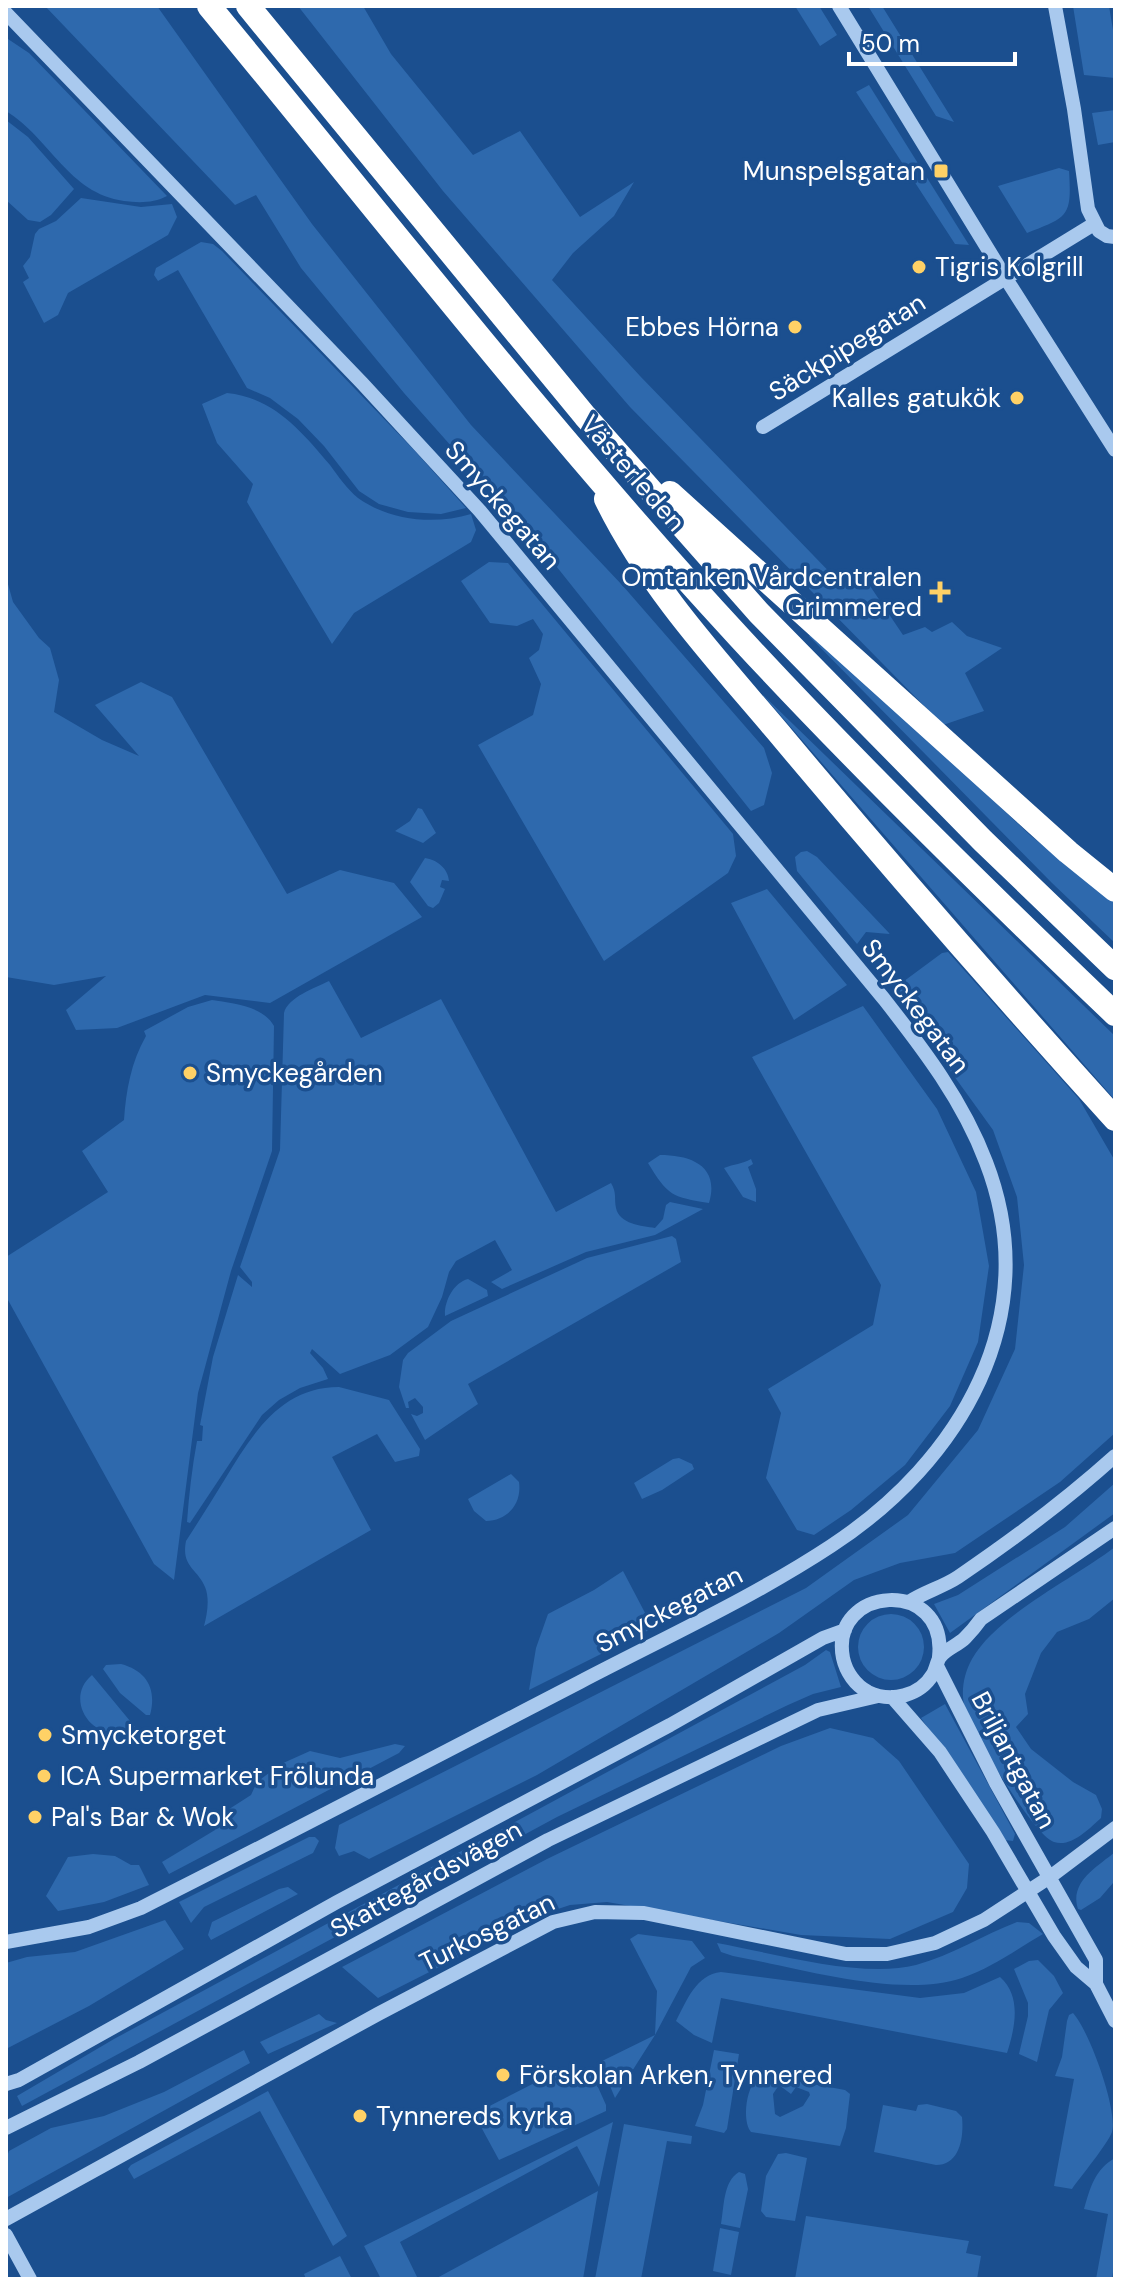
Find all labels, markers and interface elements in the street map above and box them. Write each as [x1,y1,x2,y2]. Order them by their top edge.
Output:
scale bar [849,16,1015,66]
text: 50 m [861,28,920,59]
place label: Munspelsgatan [743,154,925,188]
marker: Munspelsgatan [932,162,950,180]
place label: Tigris Kolgrill [935,250,1084,284]
marker: Tigris Kolgrill [910,258,928,276]
street label: Säckpipegatan [762,285,932,409]
place label: Ebbes Hörna [625,310,779,344]
marker: Ebbes Hörna [786,318,804,336]
place label: Kalles gatukök [832,381,1001,415]
marker: Kalles gatukök [1008,389,1026,407]
street label: Västerleden [573,408,693,538]
street label: Smyckegatan [438,433,568,577]
place label: Omtanken Vårdcentralen Grimmered [621,560,922,624]
marker: Omtanken Vårdcentralen Grimmered [929,581,951,603]
street label: Smyckegatan [854,932,978,1080]
place label: Smyckegården [206,1056,383,1090]
marker: Smyckegården [181,1064,199,1082]
street label: Smyckegatan [590,1557,748,1661]
street label: Briljantgatan [964,1686,1064,1834]
place label: Smycketorget [61,1718,227,1752]
marker: Smycketorget [36,1726,54,1744]
place label: ICA Supermarket Frölunda [60,1759,374,1793]
marker: ICA Supermarket Frölunda [35,1767,53,1785]
place label: Pal's Bar & Wok [51,1800,234,1834]
marker: Pal's Bar & Wok [26,1808,44,1826]
street label: Skattegårdsvägen [324,1812,528,1946]
street label: Turkosgatan [414,1885,560,1979]
place label: Förskolan Arken, Tynnered [519,2058,833,2092]
marker: Förskolan Arken, Tynnered [494,2066,512,2084]
place label: Tynnereds kyrka [376,2099,573,2133]
marker: Tynnereds kyrka [351,2107,369,2125]

